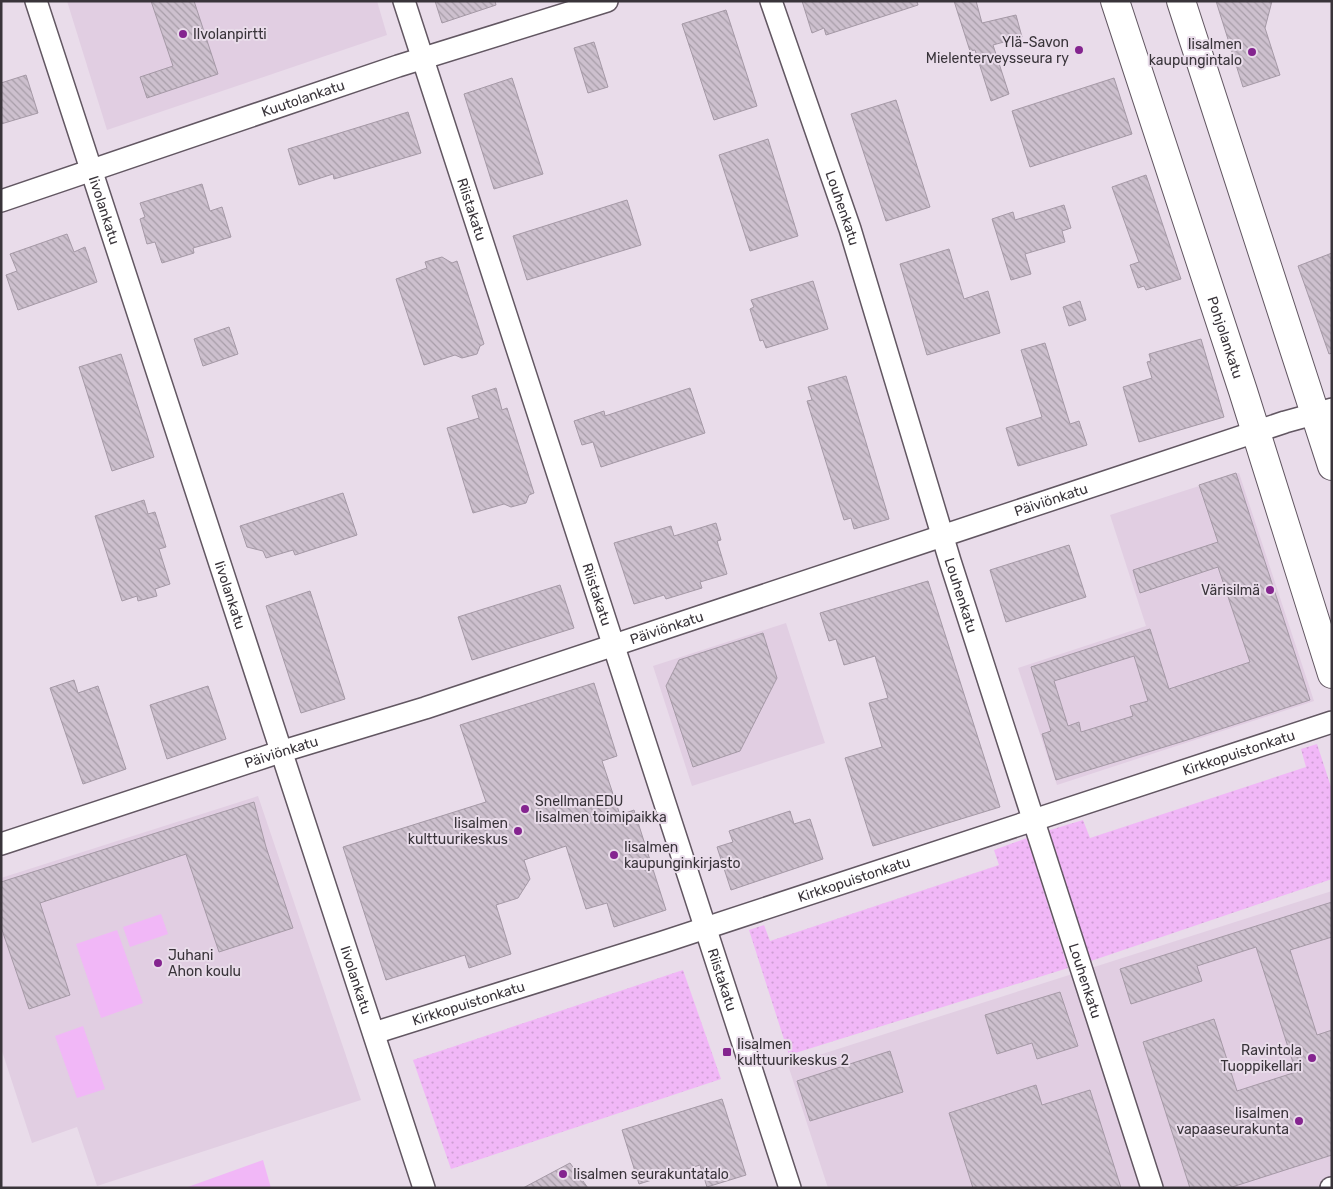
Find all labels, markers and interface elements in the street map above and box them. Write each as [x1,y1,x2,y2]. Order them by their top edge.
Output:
place label: Ilvolanpirtti [193,26,267,43]
marker: Ilvolanpirtti [177,28,189,40]
place label: Ylä-Savon Mielenterveysseura ry [926,34,1069,67]
place label: Iisalmen kaupungintalo [1149,36,1242,69]
marker: Ylä-Savon Mielenterveysseura ry [1073,44,1085,56]
marker: Iisalmen kaupungintalo [1246,46,1258,58]
street label: Kuutolankatu [259,76,347,120]
street label: Louhenkatu [822,168,863,247]
street label: Iivolankatu [85,174,123,247]
street label: Riistakatu [454,176,490,243]
street label: Pohjolankatu [1204,294,1247,381]
street label: Päiviönkatu [1012,480,1090,520]
street label: Louhenkatu [941,556,981,635]
street label: Iivolankatu [211,559,249,631]
street label: Riistakatu [579,561,615,628]
place label: Värisilmä [1201,582,1260,599]
marker: Värisilmä [1264,584,1276,596]
street label: Päiviönkatu [628,608,706,648]
street label: Kirkkopuistonkatu [1180,726,1297,779]
street label: Päiviönkatu [242,732,320,772]
place label: SnellmanEDU Iisalmen toimipaikka [535,793,667,826]
marker: SnellmanEDU Iisalmen toimipaikka [519,803,531,815]
place label: Iisalmen kulttuurikeskus [408,815,508,848]
marker: Iisalmen kulttuurikeskus [512,825,524,837]
place label: Iisalmen kaupunginkirjasto [624,839,741,872]
marker: Iisalmen kaupunginkirjasto [608,849,620,861]
street label: Kirkkopuistonkatu [796,853,912,906]
street label: Louhenkatu [1065,941,1105,1020]
street label: Iivolankatu [337,944,375,1016]
street label: Riistakatu [704,946,740,1013]
place label: Juhani Ahon koulu [168,947,241,980]
marker: Juhani Ahon koulu [152,957,164,969]
street label: Kirkkopuistonkatu [410,978,527,1029]
place label: Iisalmen kulttuurikeskus 2 [737,1036,849,1069]
place label: Ravintola Tuoppikellari [1221,1042,1302,1075]
marker: Iisalmen kulttuurikeskus 2 [721,1046,733,1058]
marker: Ravintola Tuoppikellari [1306,1052,1318,1064]
place label: Iisalmen vapaaseurakunta [1176,1105,1289,1138]
marker: Iisalmen vapaaseurakunta [1293,1115,1305,1127]
place label: Iisalmen seurakuntatalo [573,1166,729,1183]
marker: Iisalmen seurakuntatalo [557,1168,569,1180]

